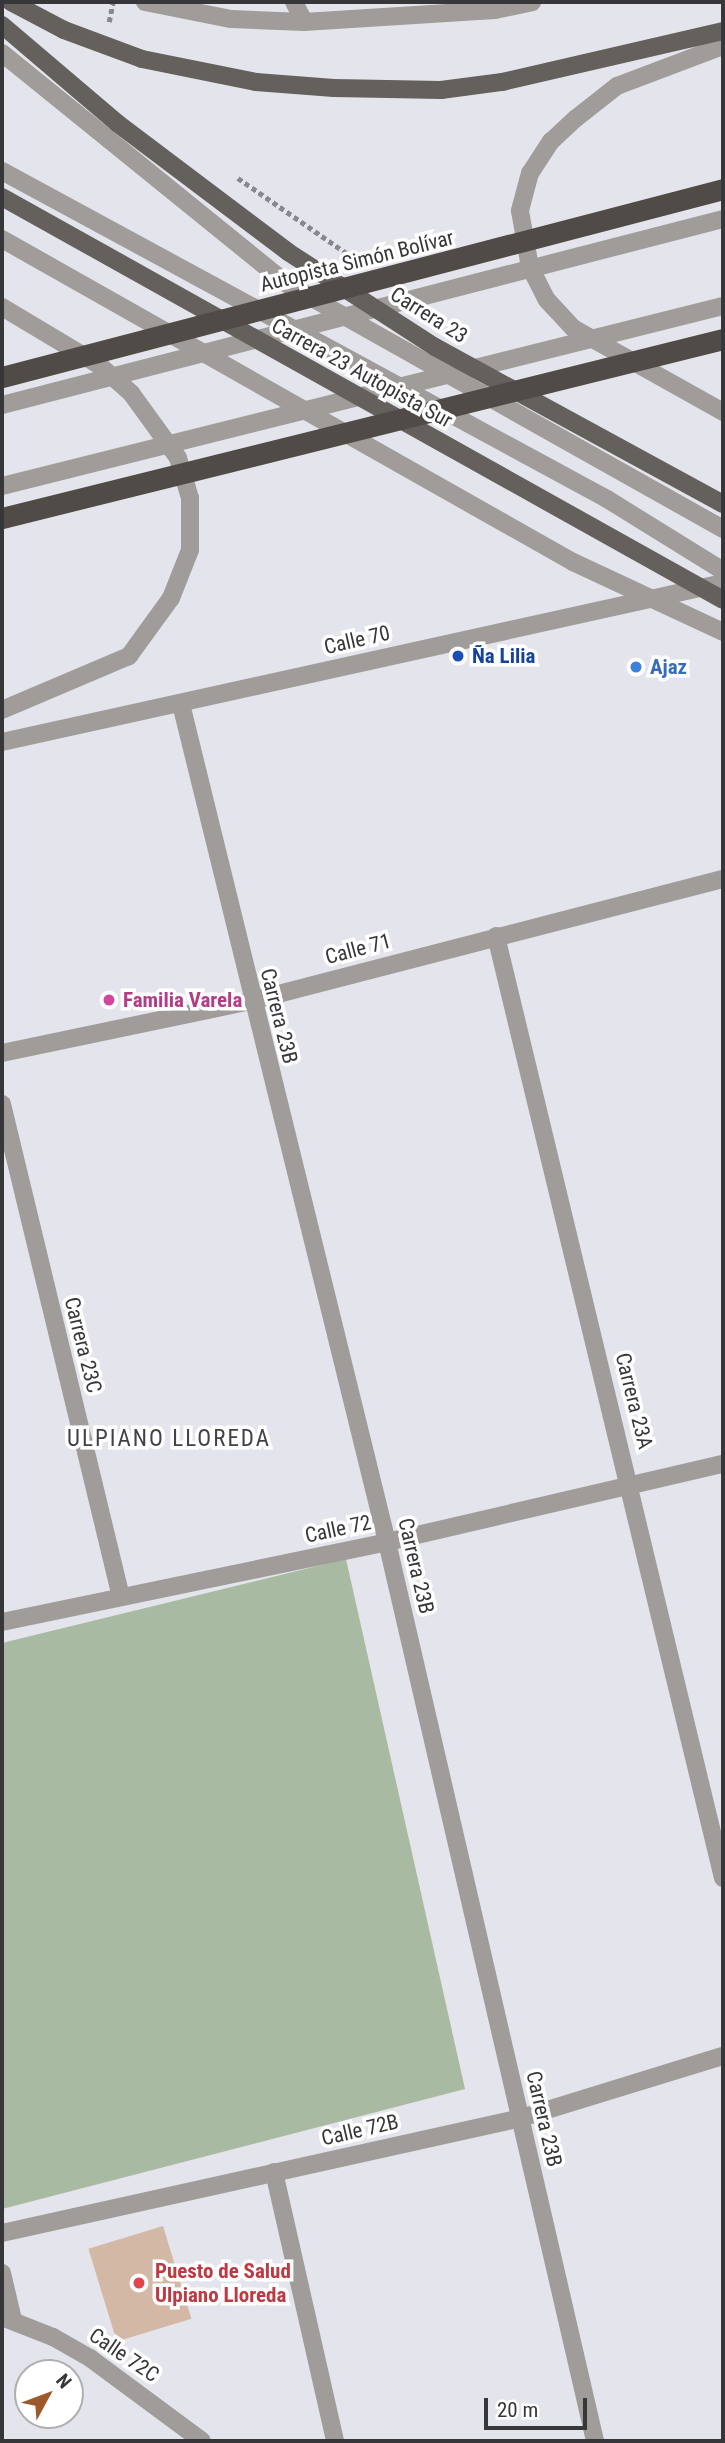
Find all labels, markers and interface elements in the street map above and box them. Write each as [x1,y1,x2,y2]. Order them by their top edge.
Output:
street label: Autopista Simón Bolívar [258,225,456,297]
street label: Carrera 23 [386,282,472,348]
street label: Carrera 23 Autopista Sur [267,313,457,433]
street label: Calle 70 [322,620,392,660]
place label: Ña Lilia [472,643,535,669]
marker: Ña Lilia [450,648,466,664]
place label: Ajaz [650,654,687,680]
marker: Ajaz [628,659,644,675]
street label: Calle 71 [322,928,394,970]
street label: Carrera 23B [255,966,303,1066]
place label: Familia Varela [123,987,242,1013]
marker: Familia Varela [101,992,117,1008]
street label: Carrera 23C [59,1294,107,1396]
street label: Carrera 23A [610,1350,658,1452]
district label: ULPIANO LLOREDA [69,1425,269,1453]
street label: Calle 72 [303,1510,373,1548]
street label: Carrera 23B [393,1516,439,1616]
street label: Carrera 23B [521,2069,567,2169]
street label: Calle 72B [319,2109,401,2151]
place label: Puesto de Salud Ulpiano Lloreda [155,2258,291,2308]
marker: Puesto de Salud Ulpiano Lloreda [129,2273,149,2293]
street label: Calle 72C [84,2322,164,2388]
north arrow [14,2359,84,2429]
text: N [51,2369,76,2393]
scale bar [487,2384,590,2428]
text: 20 m [497,2398,538,2422]

